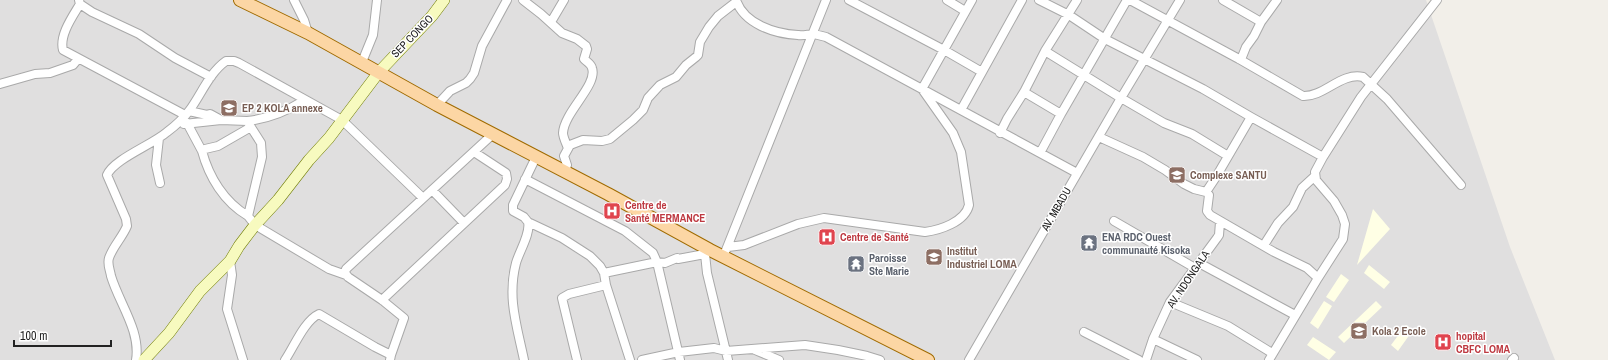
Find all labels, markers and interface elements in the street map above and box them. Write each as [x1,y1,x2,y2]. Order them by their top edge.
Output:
street label: SEP CONGO [388,12,436,60]
school or university icon: EP 2 KOLA annexe [219,98,239,118]
place label: EP 2 KOLA annexe [242,101,323,115]
school or university icon: Complexe SANTU [1167,165,1187,185]
place label: Complexe SANTU [1190,168,1267,182]
street label: AV. MBADU [1037,185,1074,234]
place label: Centre de Santé MERMANCE [625,198,705,225]
hospital icon: Centre de Santé MERMANCE [602,201,622,221]
hospital icon: Centre de Santé [817,227,837,247]
place label: Centre de Santé [840,230,909,244]
place label: ENA RDC Ouest communauté Kisoka [1102,230,1190,257]
temple icon: ENA RDC Ouest communauté Kisoka [1079,233,1099,253]
place label: Institut Industriel LOMA [947,244,1017,271]
school or university icon: Institut Industriel LOMA [924,247,944,267]
street label: AV. NDONGALA [1163,247,1213,311]
place label: Paroisse Ste Marie [869,251,909,278]
temple icon: Paroisse Ste Marie [846,254,866,274]
school or university icon: Kola 2 Ecole [1349,321,1369,341]
scale bar [14,322,111,348]
place label: Kola 2 Ecole [1372,324,1426,338]
text: 100 m [20,328,47,344]
place label: hopital CBFC LOMA [1456,329,1511,356]
hospital icon: hopital CBFC LOMA [1433,332,1453,352]

